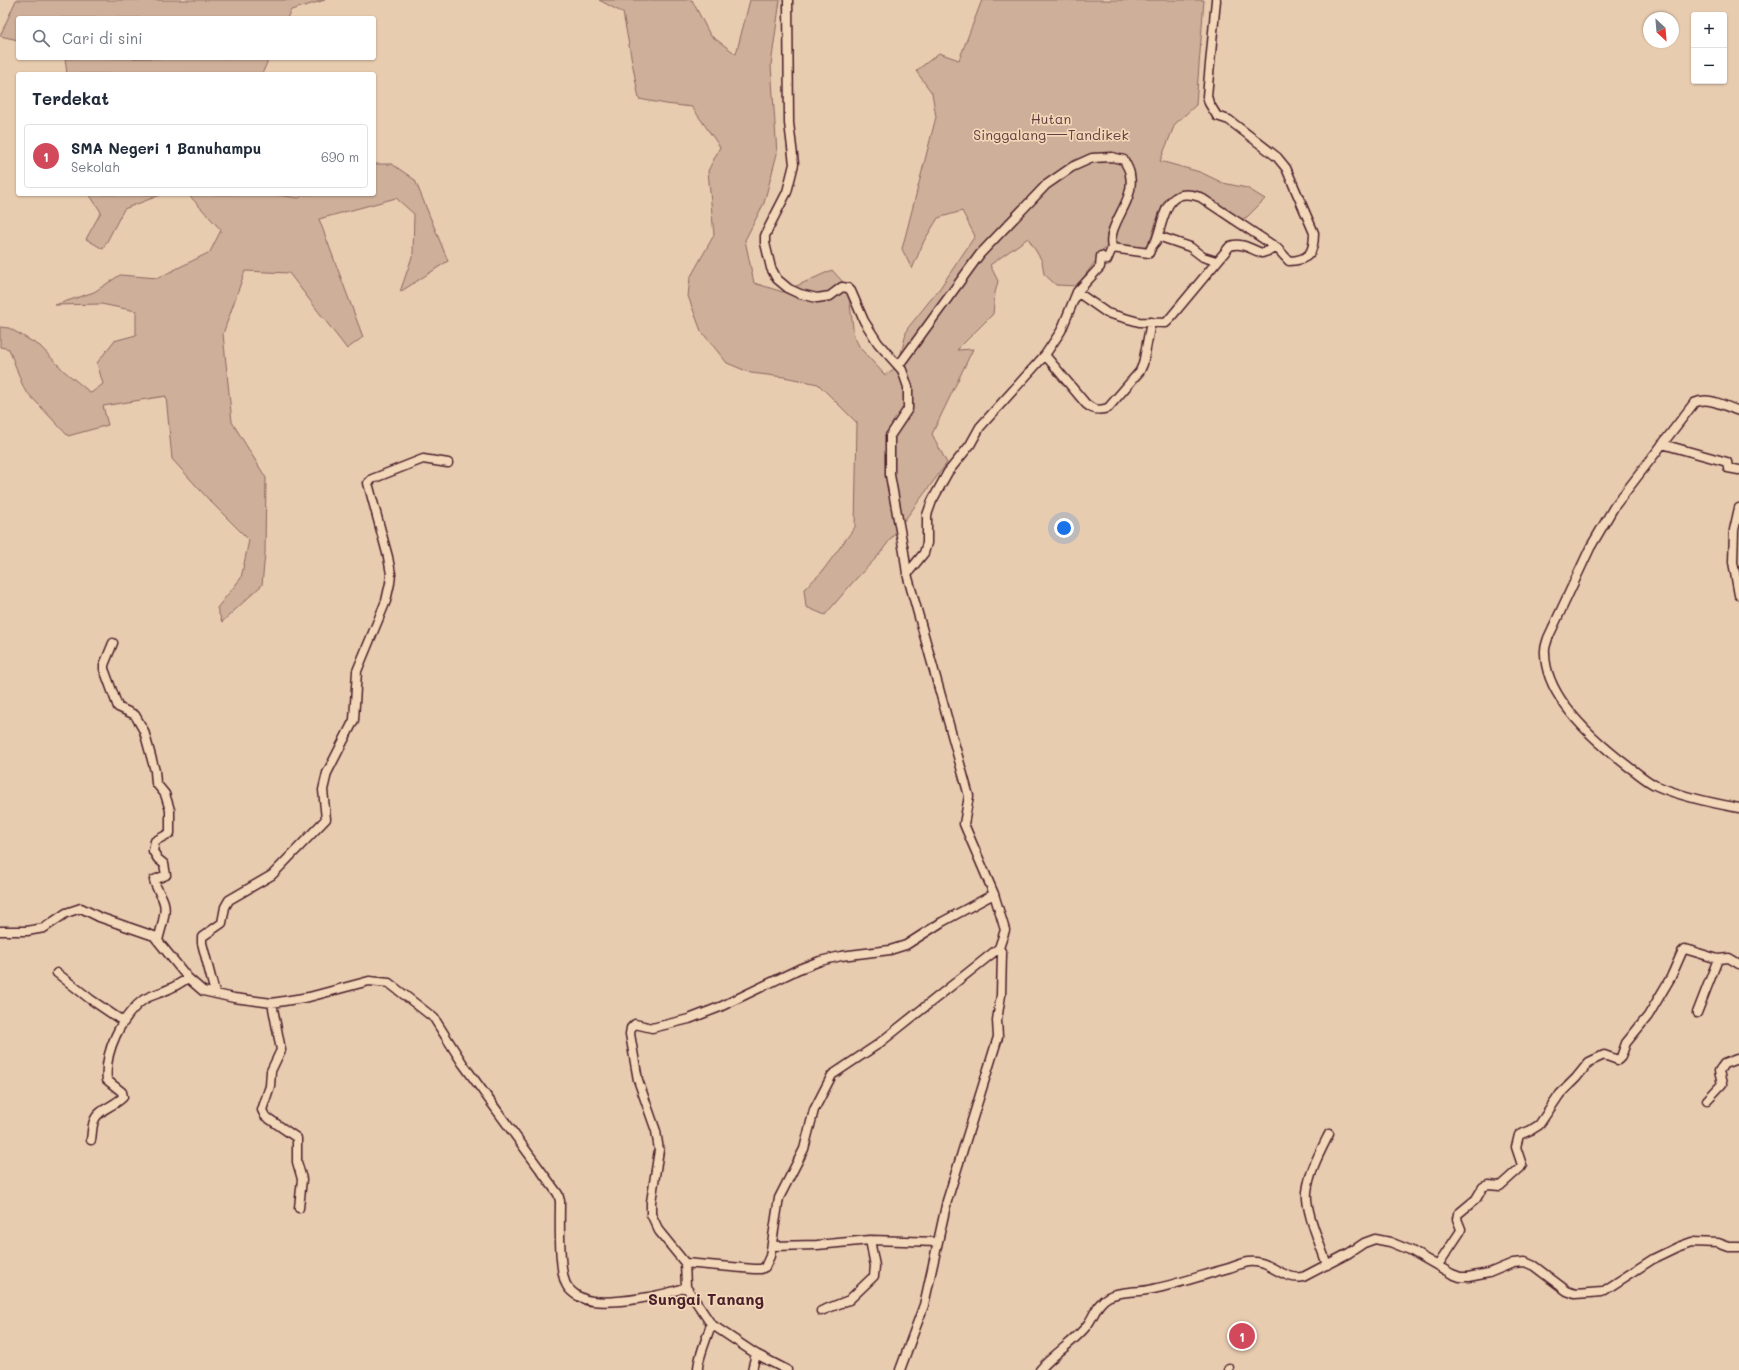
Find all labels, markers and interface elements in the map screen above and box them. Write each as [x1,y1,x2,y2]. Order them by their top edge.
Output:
north arrow [1643,12,1679,48]
map controls [1691,12,1727,84]
button: + [1691,12,1727,48]
search box [16,16,376,60]
icon: search [30,27,52,49]
text: Cari di sini [62,28,143,48]
button: − [1691,48,1727,84]
text: Terdekat [32,87,109,109]
park label: Hutan Singgalang—Tandikek [973,109,1129,144]
text: SMA Negeri 1 Banuhampu [71,138,261,158]
text: 1 [43,148,49,165]
text: 690 m [321,148,359,165]
text: Sekolah [71,158,120,175]
your location [1054,518,1074,538]
district label: Sungai Tanang [648,1288,764,1309]
pin: 1 [1229,1321,1255,1351]

